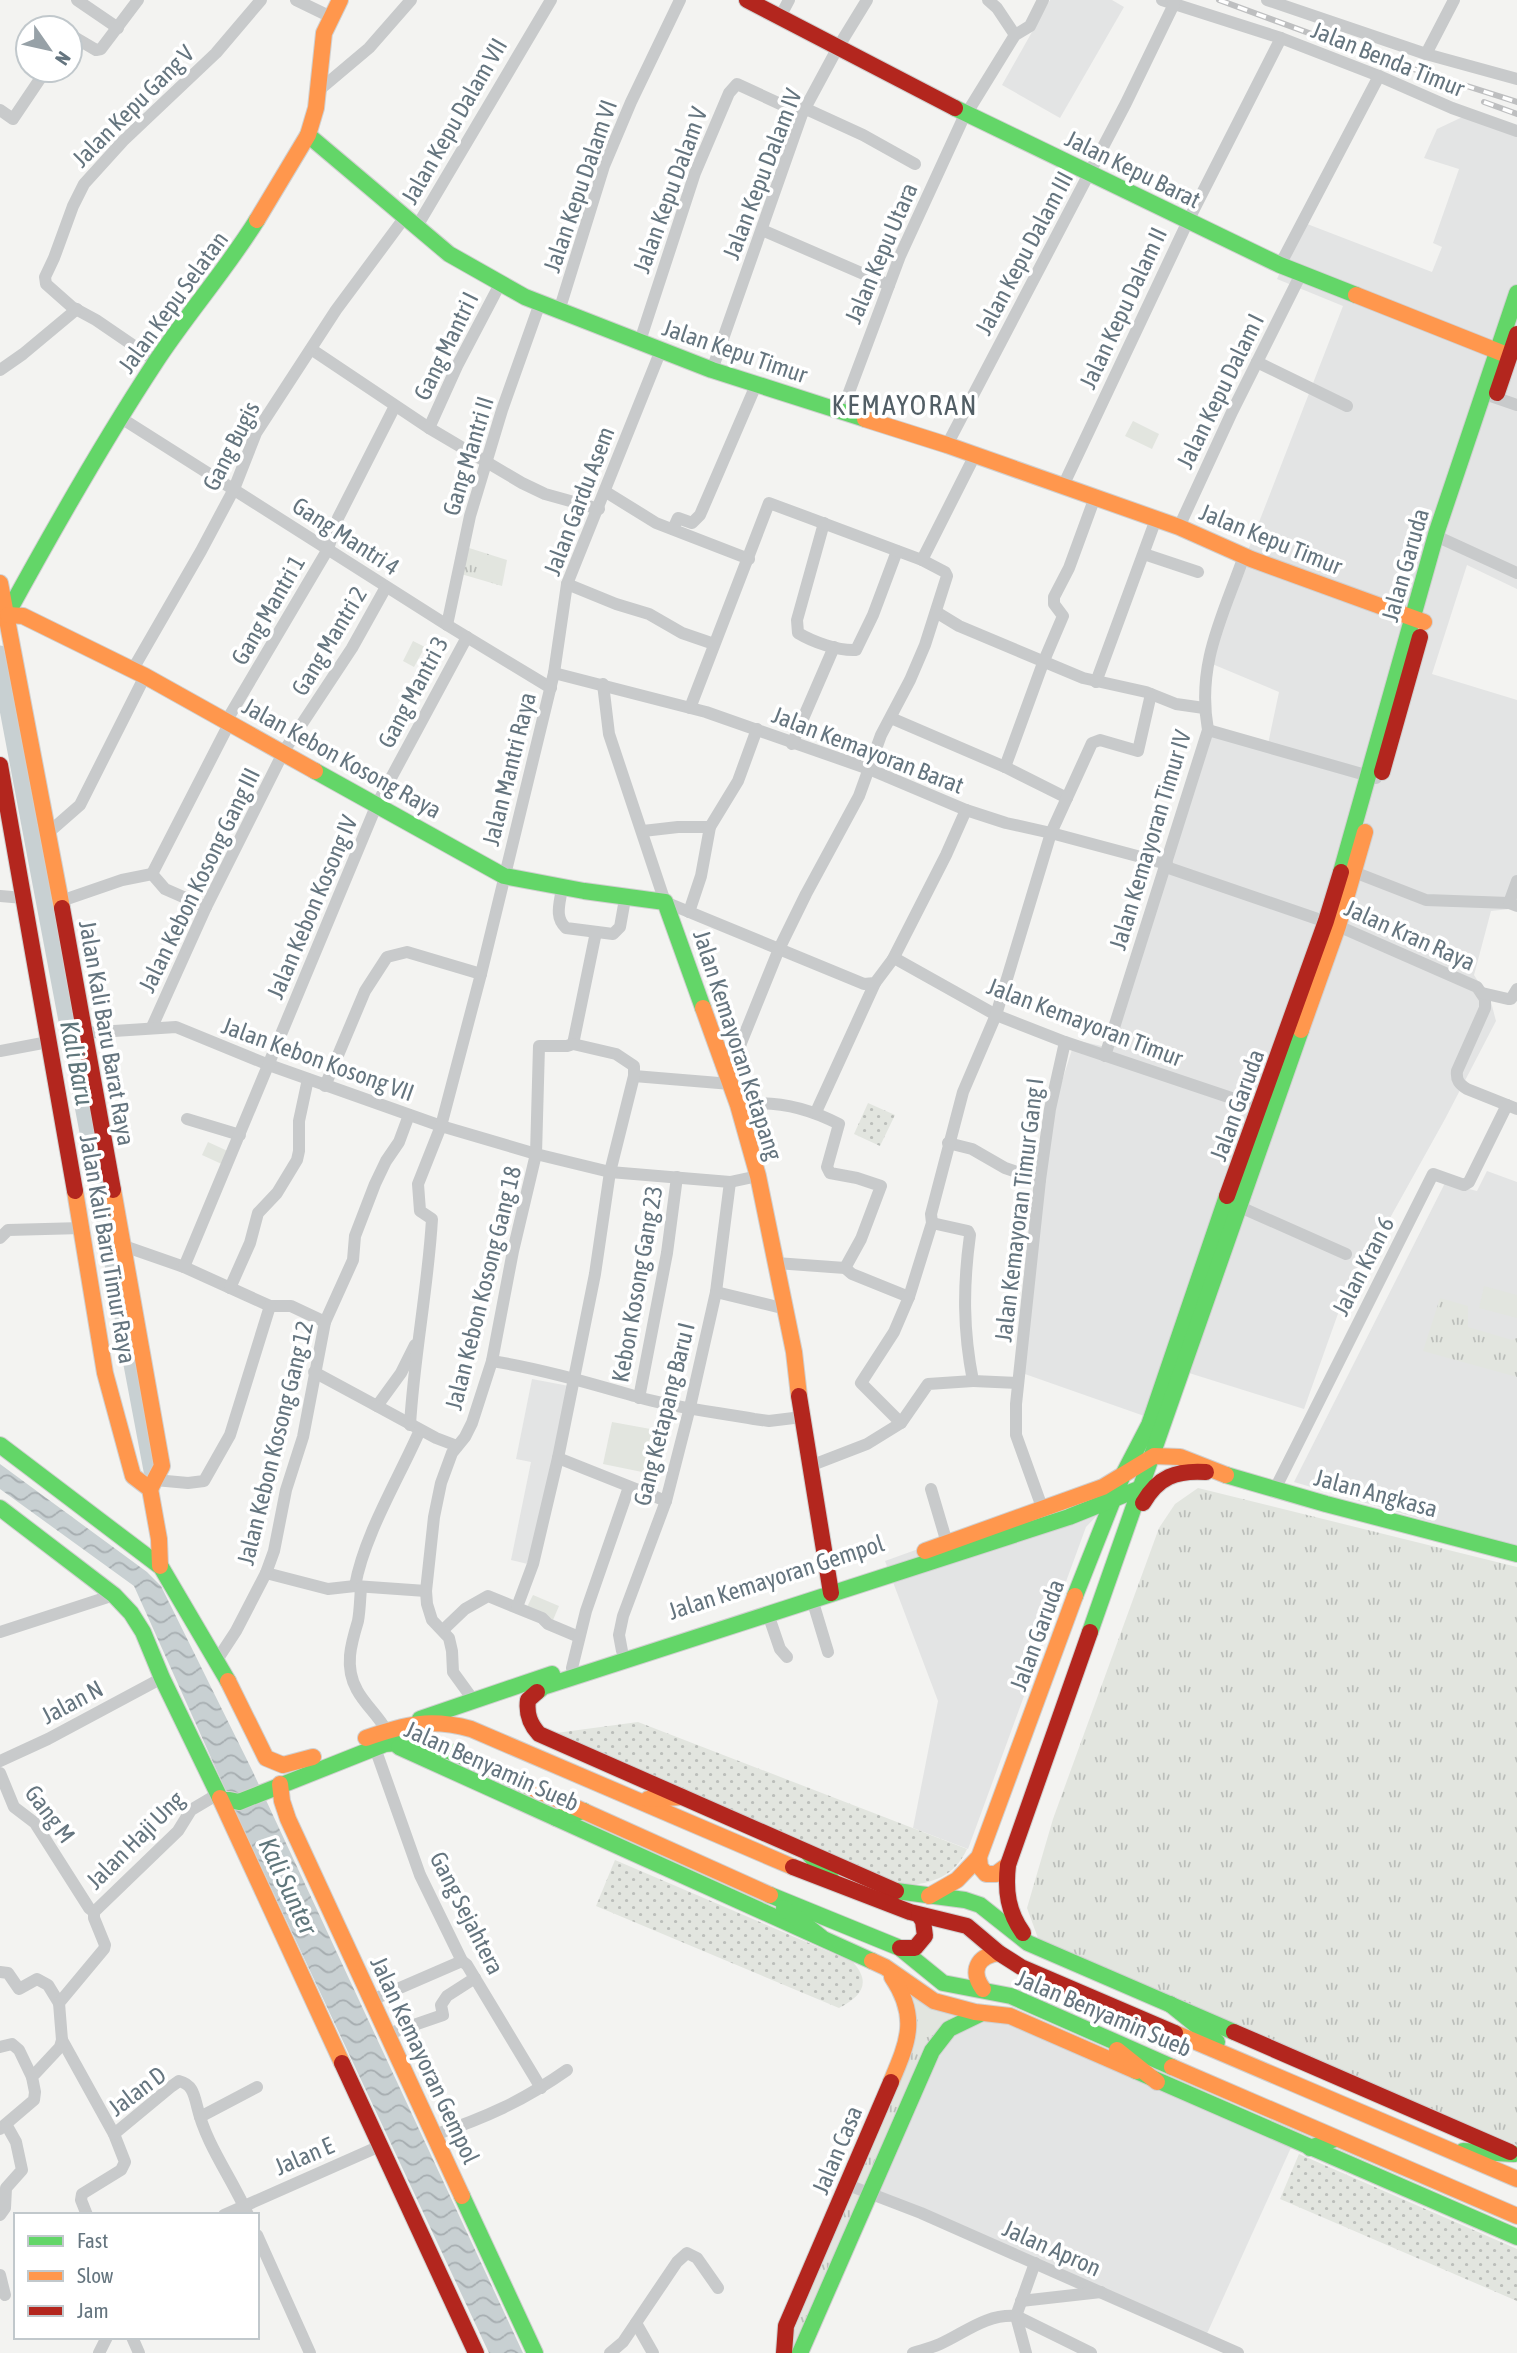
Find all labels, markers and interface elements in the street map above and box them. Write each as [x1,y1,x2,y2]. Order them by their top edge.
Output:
north arrow [14,14,84,84]
street label: Jalan Benda Timur [1308,16,1469,102]
street label: Jalan Kepu Dalam VII [396,34,512,208]
street label: Jalan Kepu Gang V [67,40,199,172]
text: N [51,48,75,69]
street label: Jalan Kepu Dalam IV [717,85,807,263]
street label: Jalan Kepu Dalam VI [538,96,622,276]
street label: Jalan Kepu Dalam V [628,103,713,276]
street label: Jalan Kepu Barat [1061,125,1205,213]
street label: Jalan Kepu Dalam III [970,167,1078,339]
street label: Jalan Kepu Utara [839,179,923,327]
street label: Jalan Kepu Dalam II [1074,223,1172,393]
street label: Jalan Kepu Selatan [113,226,233,378]
street label: Gang Mantri I [408,288,484,404]
street label: Jalan Kepu Dalam I [1171,309,1269,473]
street label: Jalan Kepu Timur [659,314,812,389]
district label: KEMAYORAN [832,389,978,421]
street label: Gang Mantri II [437,393,499,519]
street label: Gang Bugis [197,397,265,495]
street label: Jalan Gardu Asem [538,423,620,579]
street label: Gang Mantri 4 [287,491,405,581]
street label: Jalan Kepu Timur [1196,498,1347,580]
street label: Jalan Garuda [1376,505,1434,625]
street label: Gang Mantri 1 [226,550,310,670]
street label: Gang Mantri 2 [286,582,372,700]
street label: Gang Mantri 3 [372,632,454,752]
street label: Jalan Mantri Raya [477,690,541,848]
street label: Jalan Kebon Kosong Raya [238,692,446,824]
street label: Jalan Kemayoran Barat [769,701,968,799]
street label: Jalan Kemayoran Timur IV [1104,727,1196,953]
street label: Jalan Kebon Kosong Gang III [133,763,265,997]
street label: Jalan Kebon Kosong IV [261,811,363,1003]
street label: Jalan Kran Raya [1341,894,1479,976]
street label: Jalan Kali Baru Barat Raya [73,918,141,1148]
street label: Jalan Kemayoran Ketapang [688,927,788,1164]
street label: Jalan Kemayoran Timur [984,972,1187,1072]
street label: Jalan Kebon Kosong VII [218,1012,418,1106]
water label: Kali Baru [54,1018,100,1108]
street label: Jalan Garuda [1204,1046,1270,1164]
street label: Jalan Kemayoran Timur Gang I [989,1077,1049,1343]
street label: Jalan Kali Baru Timur Raya [75,1132,141,1366]
street label: Jalan Kebon Kosong Gang 18 [440,1163,526,1413]
street label: Kebon Kosong Gang 23 [606,1184,668,1384]
street label: Jalan Kran 6 [1327,1212,1399,1320]
street label: Jalan Kebon Kosong Gang 12 [232,1318,318,1568]
street label: Gang Ketapang Baru I [628,1320,700,1508]
street label: Jalan Angkasa [1311,1464,1441,1522]
street label: Jalan Kemayoran Gempol [665,1529,888,1625]
street label: Jalan Garuda [1004,1576,1070,1694]
street label: Jalan N [37,1675,107,1729]
street label: Jalan Benyamin Sueb [401,1715,583,1817]
street label: Gang M [20,1780,80,1848]
street label: Jalan Haji Ung [81,1785,190,1894]
water label: Kali Sunter [253,1833,324,1940]
street label: Gang Sejahtera [425,1847,509,1979]
street label: Jalan Kemayoran Gempol [365,1952,485,2168]
street label: Jalan Benyamin Sueb [1012,1964,1196,2062]
street label: Jalan D [103,2061,171,2121]
street label: Jalan Casa [806,2102,868,2198]
street label: Jalan E [270,2132,338,2180]
legend [14,2213,259,2339]
street label: Jalan Apron [999,2214,1105,2282]
text: Fast [77,2228,108,2252]
text: Slow [77,2263,114,2287]
text: Jam [77,2298,109,2322]

